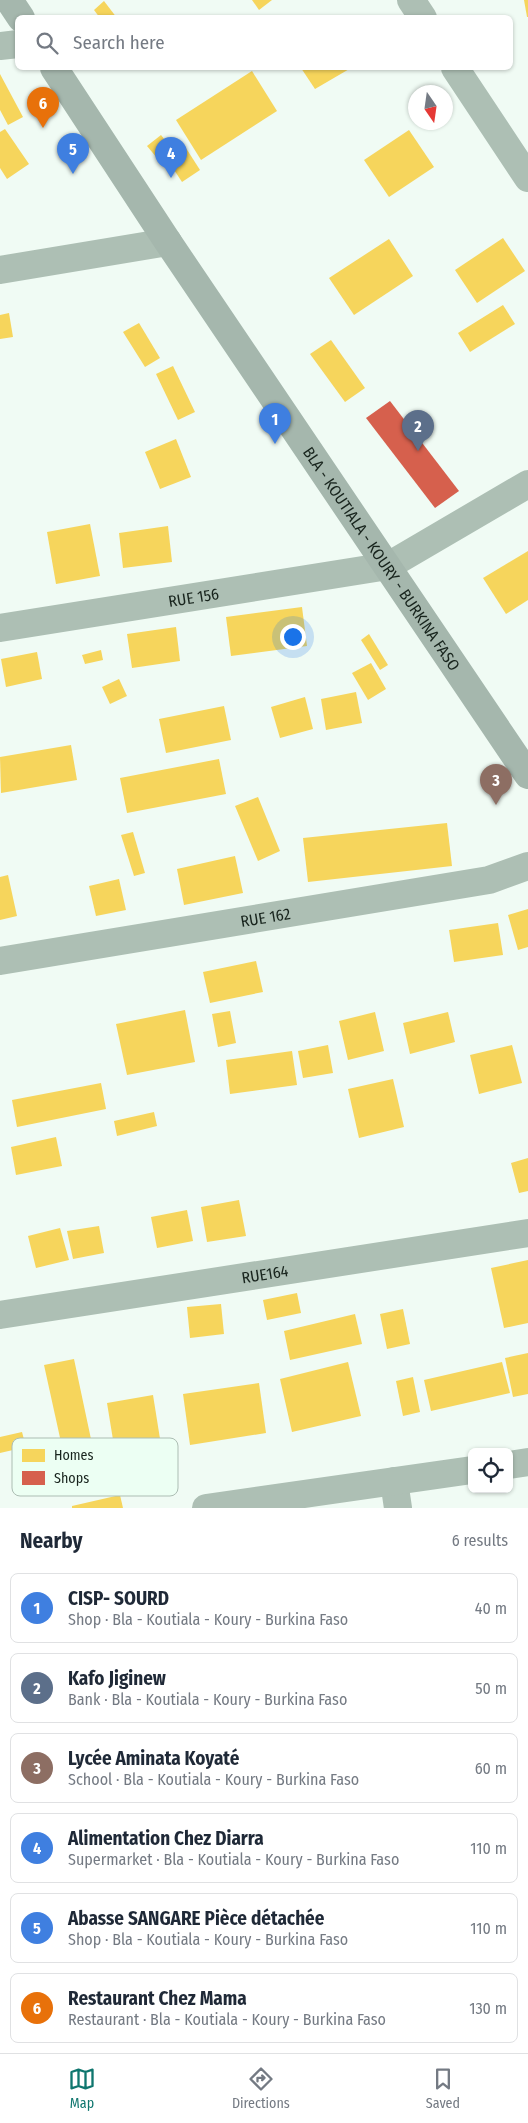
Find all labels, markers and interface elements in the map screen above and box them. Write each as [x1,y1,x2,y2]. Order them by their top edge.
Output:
search box [15,15,513,70]
icon: search [33,29,61,57]
text: Search here [73,31,165,54]
north arrow [408,85,453,130]
pin: 6 [27,87,59,128]
pin: 5 [57,133,89,174]
pin: 4 [155,137,187,178]
pin: 1 [259,403,291,444]
pin: 2 [402,410,434,451]
street label: BLA - KOUTIALA - KOURY - BURKINA FASO [299,443,464,674]
street label: RUE 156 [167,584,220,611]
your location [280,624,306,650]
pin: 3 [480,764,512,805]
street label: RUE 162 [239,904,292,931]
street label: RUE164 [240,1261,290,1287]
legend [12,1438,178,1496]
text: Homes [54,1447,94,1464]
map controls [468,1448,513,1493]
button: locate [468,1448,513,1493]
text: Shops [54,1470,89,1487]
text: Nearby [20,1528,82,1554]
text: 6 results [452,1531,508,1550]
text: CISP- SOURD [68,1587,169,1610]
text: 1 [34,1599,40,1618]
text: 40 m [475,1599,507,1618]
text: Shop · Bla - Koutiala - Koury - Burkina Faso [68,1610,348,1629]
text: Kafo Jiginew [68,1667,166,1690]
text: 2 [33,1679,41,1698]
text: 50 m [475,1679,507,1698]
text: Bank · Bla - Koutiala - Koury - Burkina Faso [68,1690,347,1709]
text: Lycée Aminata Koyaté [68,1747,239,1770]
text: 3 [33,1759,41,1778]
text: 60 m [475,1759,507,1778]
text: School · Bla - Koutiala - Koury - Burkina Faso [68,1770,359,1789]
text: Alimentation Chez Diarra [68,1827,264,1850]
text: 4 [33,1839,41,1858]
text: 110 m [470,1839,507,1858]
text: Supermarket · Bla - Koutiala - Koury - Burkina Faso [68,1850,399,1869]
text: Abasse SANGARE Pièce détachée [68,1907,324,1930]
text: 5 [33,1919,41,1938]
text: 110 m [470,1919,507,1938]
text: Shop · Bla - Koutiala - Koury - Burkina Faso [68,1930,348,1949]
text: Restaurant Chez Mama [68,1987,247,2010]
text: 6 [33,1999,41,2018]
text: 130 m [469,1999,507,2018]
text: Restaurant · Bla - Koutiala - Koury - Burkina Faso [68,2010,386,2029]
tab: Map [68,2065,96,2112]
tab: Directions [232,2065,290,2112]
tab: Saved [426,2065,460,2112]

